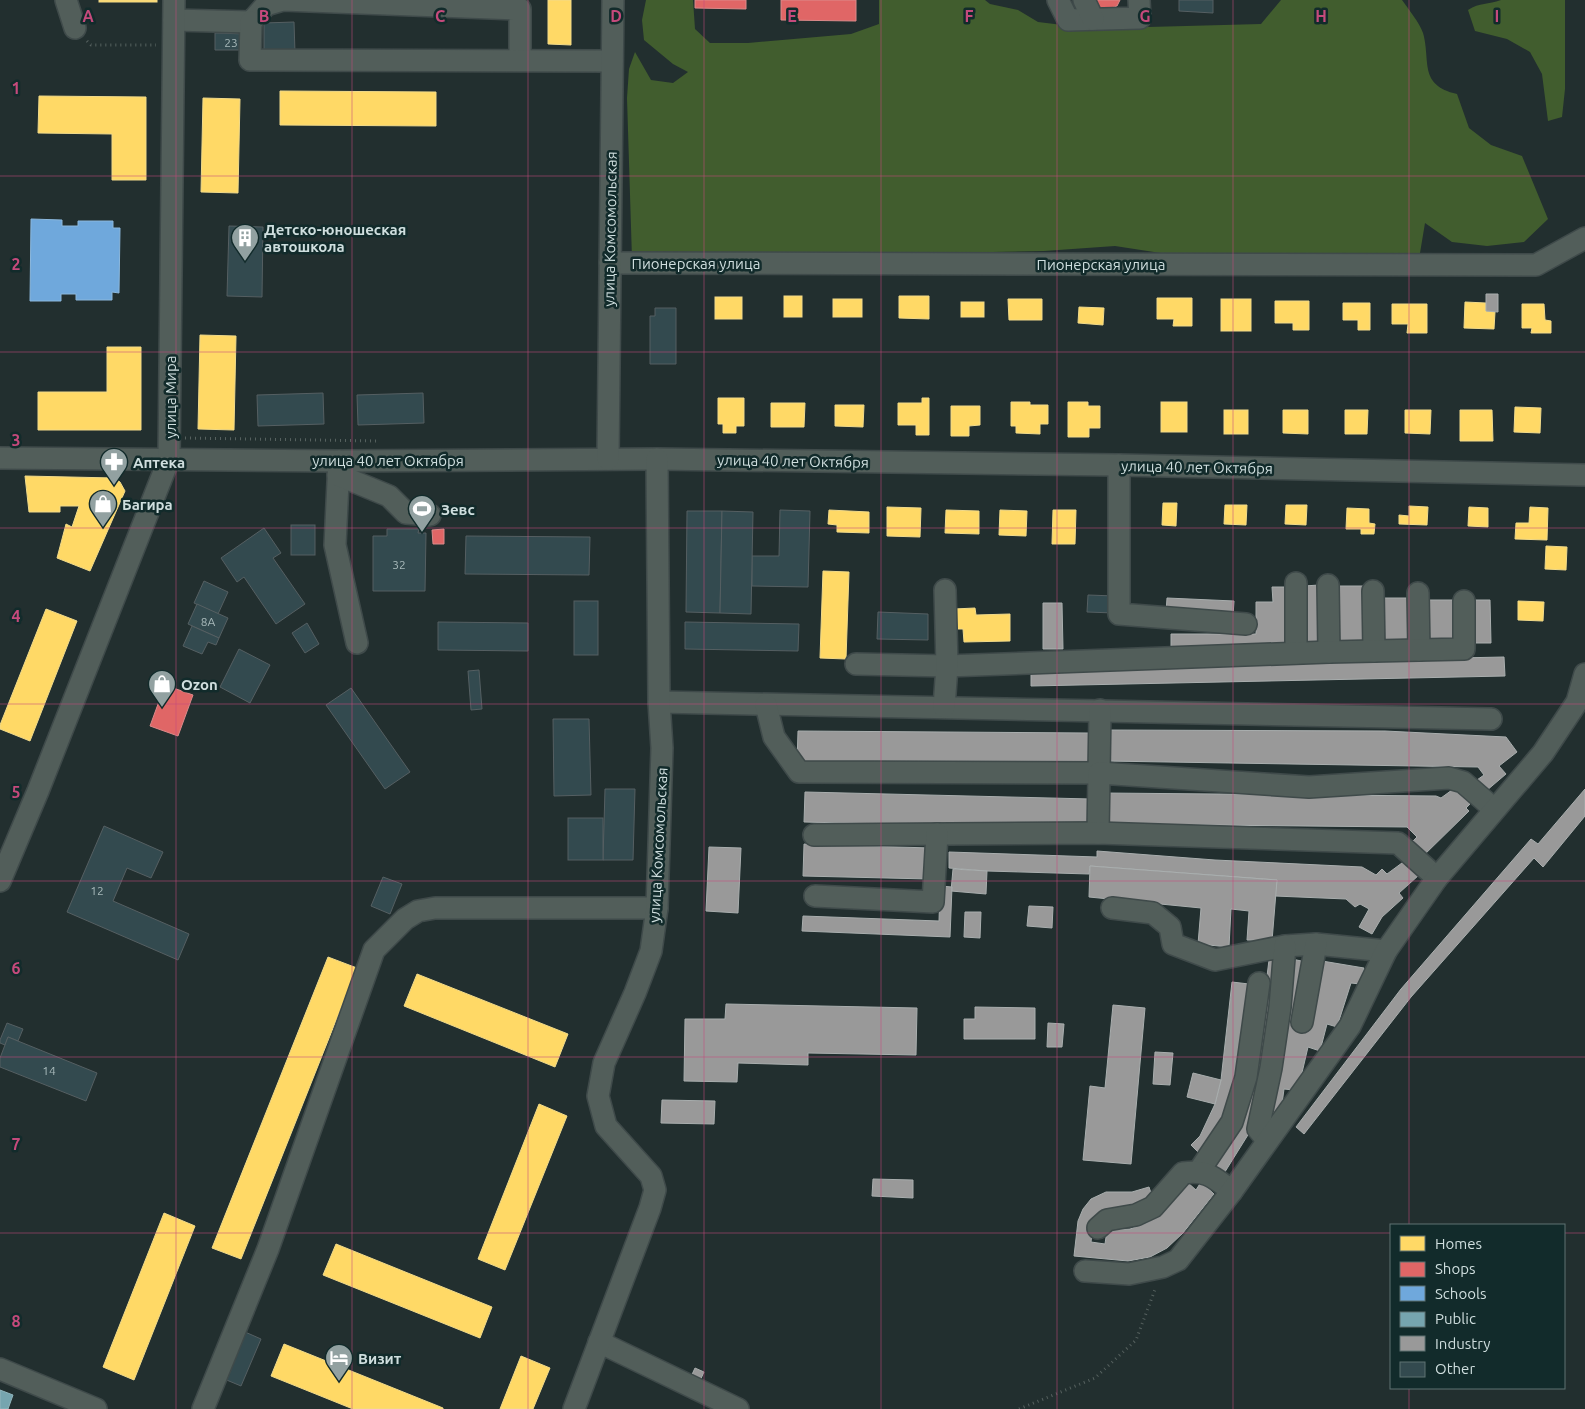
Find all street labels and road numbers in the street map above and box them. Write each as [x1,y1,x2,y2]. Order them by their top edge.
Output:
street label: улица Комсомольская [600,151,620,307]
street label: Пионерская улица [632,255,760,272]
street label: Пионерская улица [1037,256,1165,273]
street label: улица Мира [162,356,179,438]
street label: улица 40 лет Октября [717,451,869,471]
street label: улица 40 лет Октября [312,452,464,469]
street label: улица 40 лет Октября [1121,457,1273,477]
street label: улица Комсомольская [645,767,671,923]

